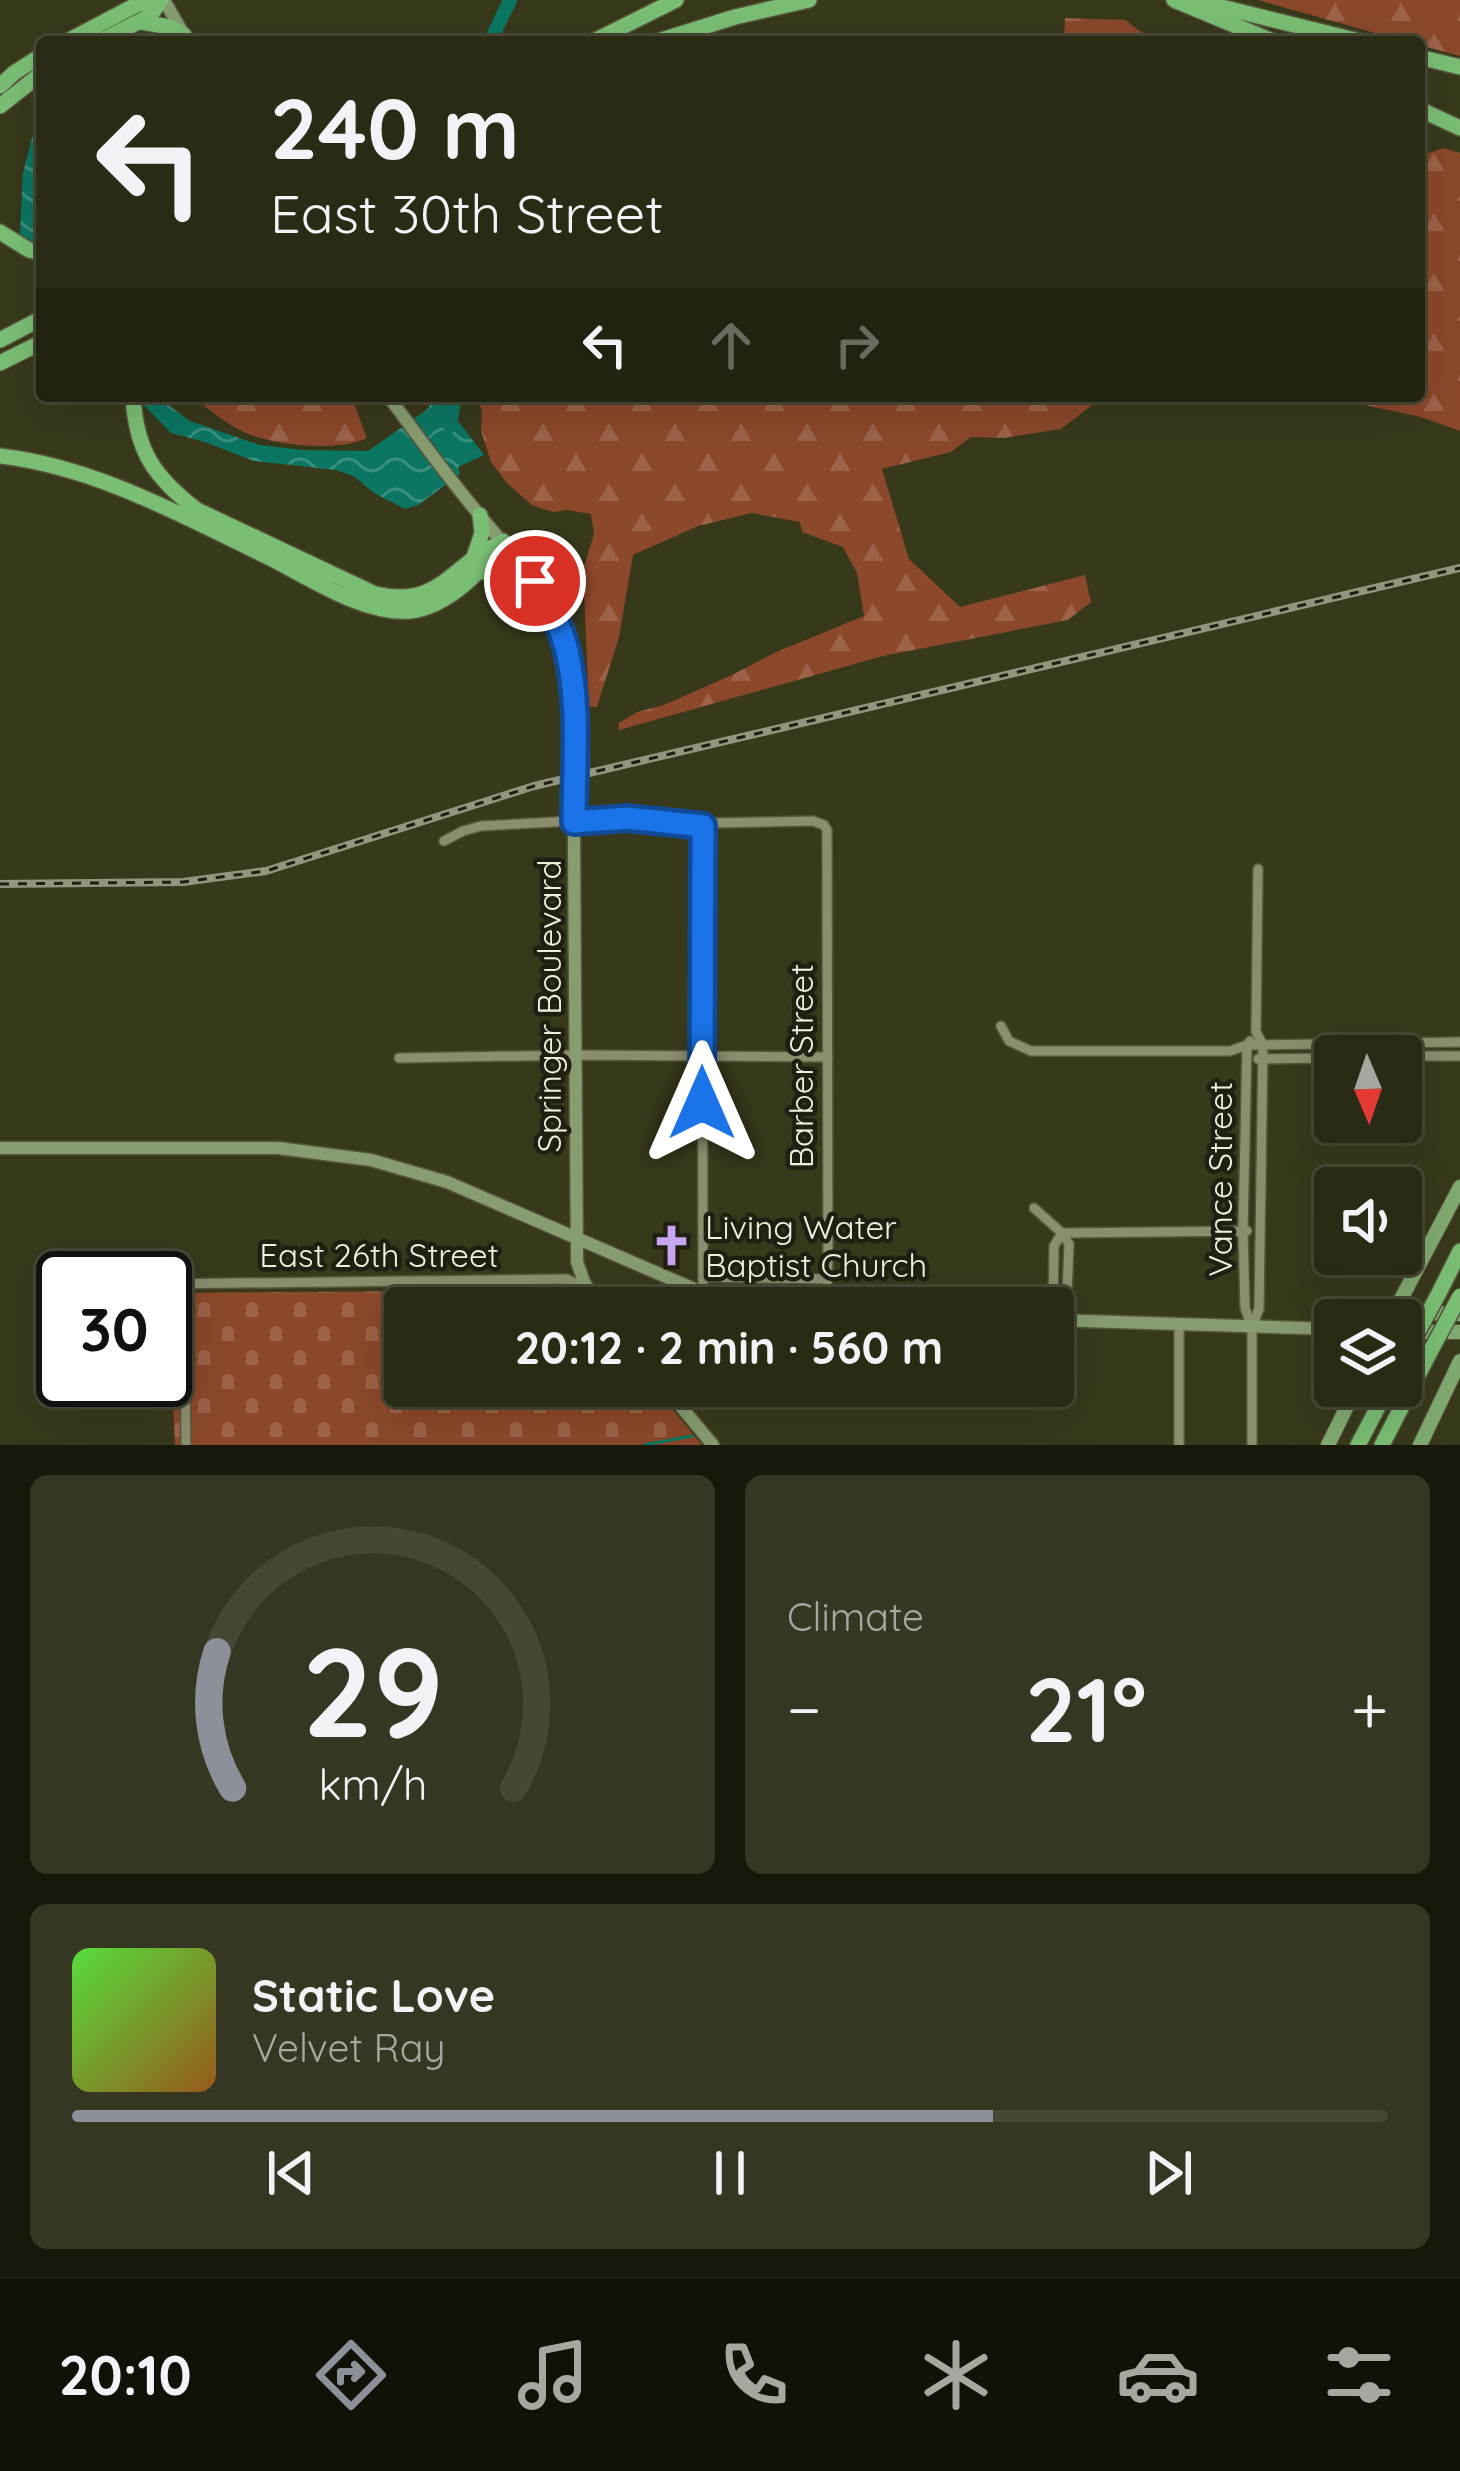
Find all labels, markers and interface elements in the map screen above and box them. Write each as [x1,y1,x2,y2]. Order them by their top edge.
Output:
text: 240 m [270,75,520,180]
icon: left [72,84,228,240]
text: East 30th Street [270,179,664,247]
icon: left [572,312,638,378]
icon: ahead [698,312,764,378]
icon: right [824,312,890,378]
pin [484,530,586,632]
icon: arrive [502,548,568,614]
street label: Springer Boulevard [528,860,569,1152]
street label: Barber Street [780,964,821,1168]
north arrow [1314,1035,1422,1143]
map controls [1314,1035,1422,1407]
position arrow [639,1040,765,1166]
street label: Vance Street [1199,1081,1240,1277]
button: sound [1314,1167,1422,1275]
place label: Living Water Baptist Church [705,1206,927,1285]
church icon: Living Water Baptist Church [648,1222,694,1268]
street label: East 26th Street [259,1234,499,1275]
speed limit sign: 30 [36,1251,192,1407]
button: layers [1314,1299,1422,1407]
text: 20:12 · 2 min · 560 m [515,1319,943,1375]
text: Climate [787,1592,924,1641]
text: 29 [302,1612,443,1768]
text: 21° [1025,1652,1147,1765]
text: − [787,1667,821,1750]
text: + [1351,1667,1388,1750]
text: km/h [318,1756,427,1810]
text: Static Love [252,1967,495,2023]
text: Velvet Ray [252,2023,445,2072]
icon: previous [258,2140,324,2206]
icon: pause [697,2140,763,2206]
icon: next [1136,2140,1202,2206]
icon: directions [309,2333,393,2417]
icon: music [511,2333,595,2417]
icon: phone [712,2333,796,2417]
icon: climate [914,2333,998,2417]
icon: car [1116,2333,1200,2417]
icon: filters [1317,2333,1401,2417]
text: 20:10 [59,2341,192,2409]

